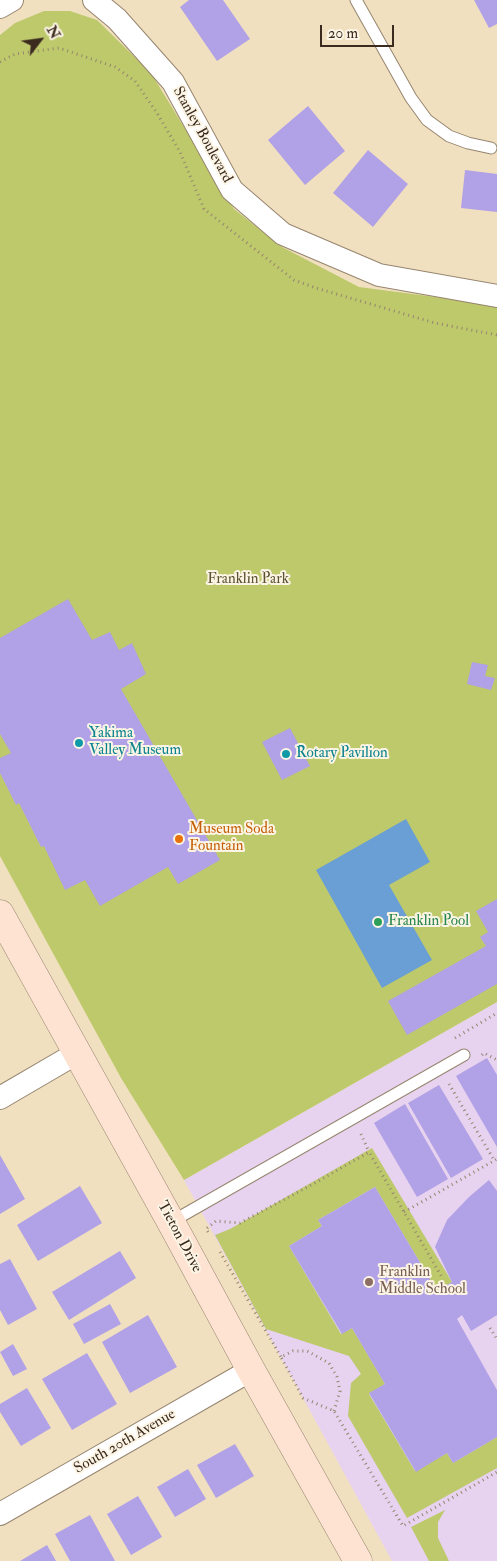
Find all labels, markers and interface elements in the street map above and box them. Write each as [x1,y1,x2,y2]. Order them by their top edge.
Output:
north arrow [15,15,65,65]
scale bar [322,15,396,47]
text: N [43,23,64,42]
text: 20 m [328,24,358,43]
street label: Stanley Boulevard [168,84,236,186]
park label: Franklin Park [207,571,289,589]
place label: Yakima Valley Museum [89,725,181,760]
marker: Yakima Valley Museum [73,737,85,749]
place label: Rotary Pavilion [296,745,388,763]
marker: Rotary Pavilion [280,748,292,760]
place label: Museum Soda Fountain [189,821,274,856]
marker: Museum Soda Fountain [173,833,185,845]
place label: Franklin Pool [388,913,469,931]
marker: Franklin Pool [372,916,384,928]
street label: Tieton Drive [153,1198,205,1276]
place label: Franklin Middle School [379,1264,466,1299]
marker: Franklin Middle School [363,1276,375,1288]
street label: South 20th Avenue [71,1406,179,1478]

